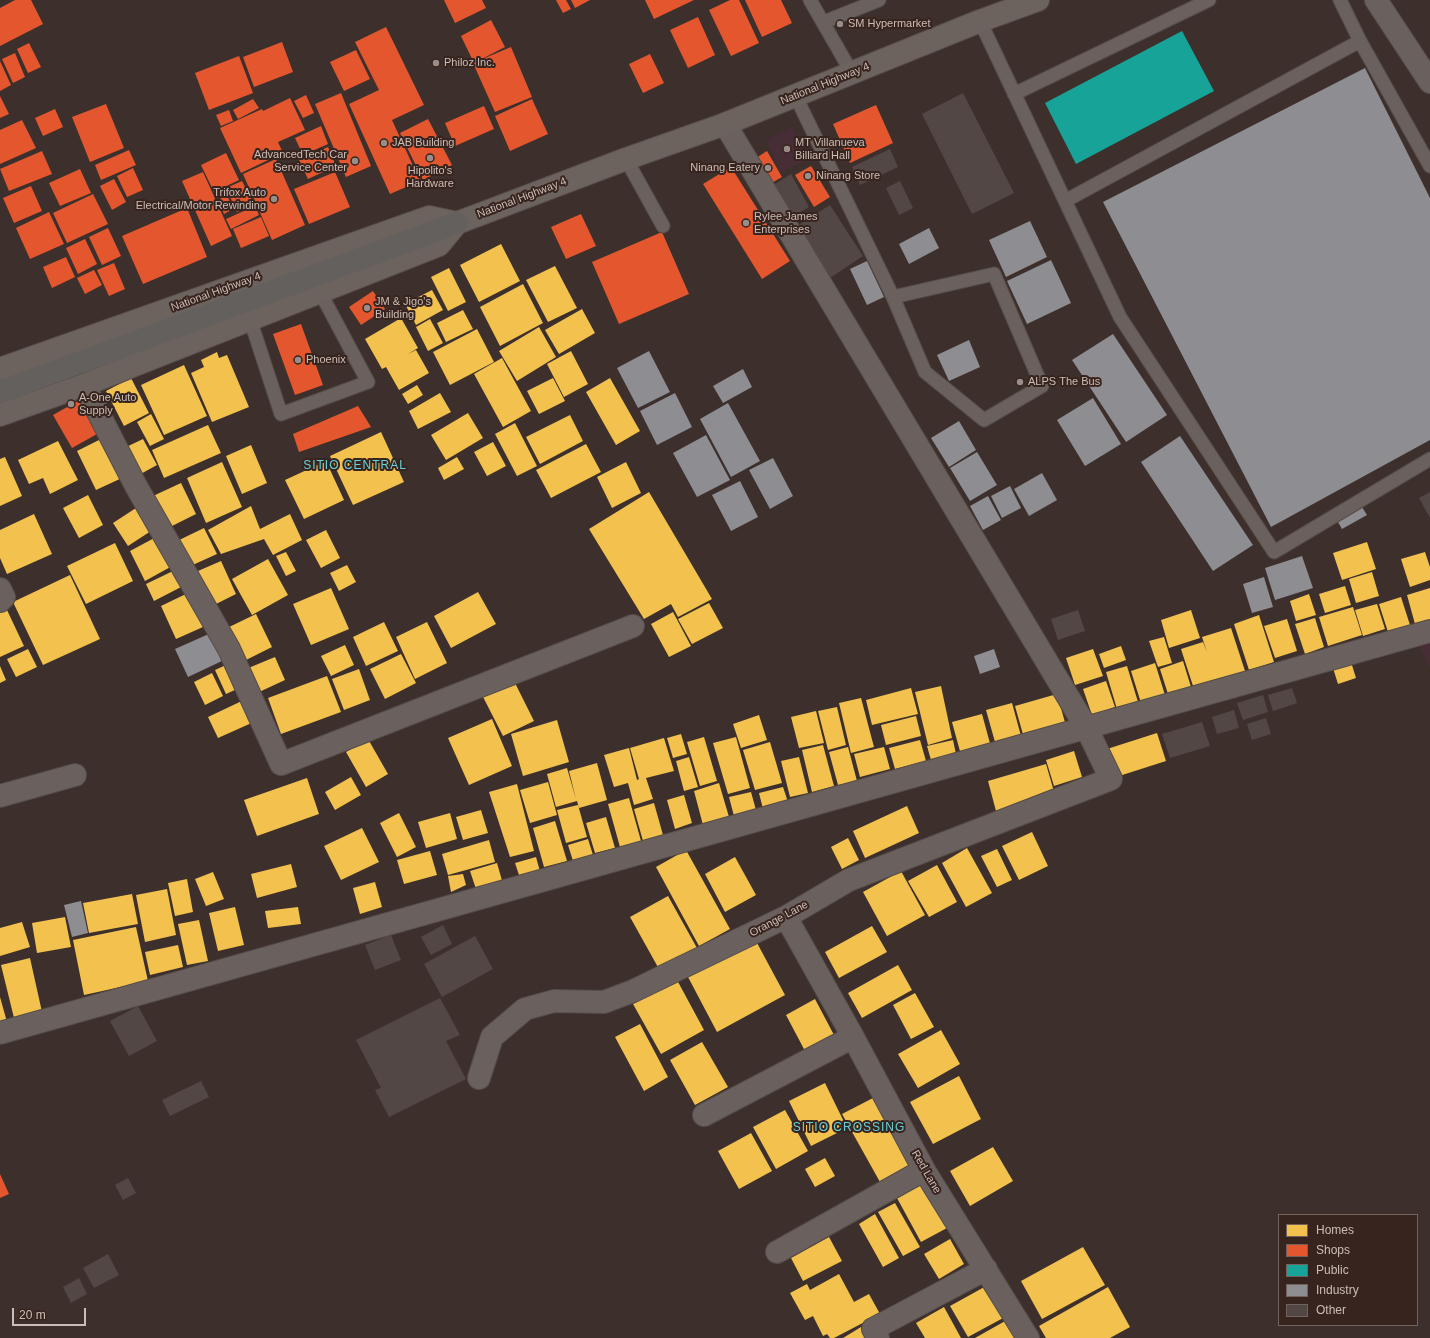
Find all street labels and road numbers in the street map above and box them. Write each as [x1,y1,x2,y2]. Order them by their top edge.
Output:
street label: National Highway 4 [779,60,871,108]
street label: National Highway 4 [475,175,569,221]
street label: National Highway 4 [169,270,263,314]
street label: Orange Lane [748,898,810,940]
street label: Red Lane [908,1148,944,1196]

